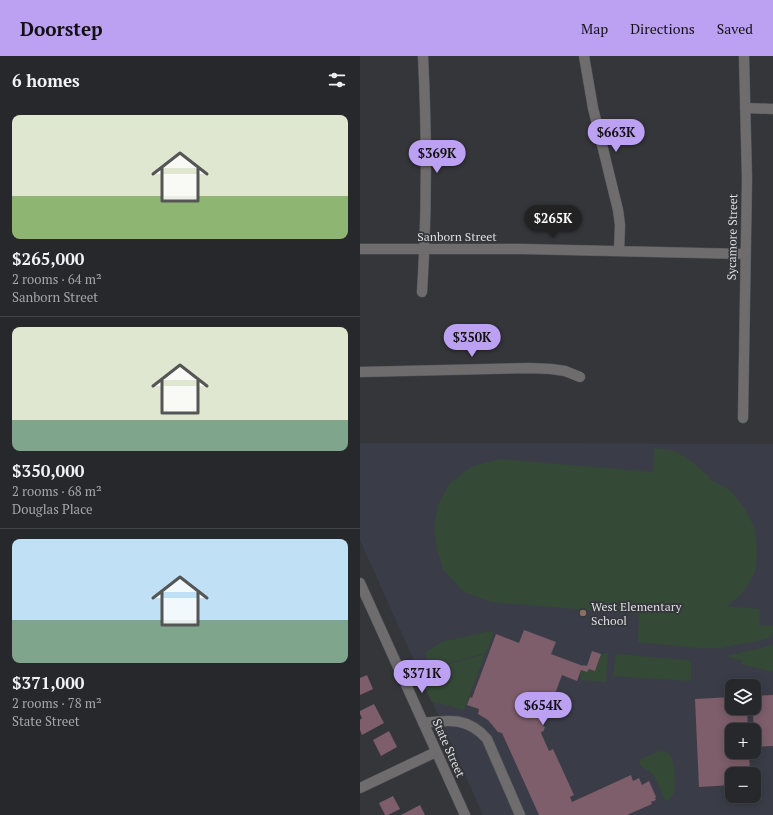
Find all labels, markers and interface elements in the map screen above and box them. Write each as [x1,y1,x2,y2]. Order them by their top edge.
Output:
text: Doorstep [20,16,103,41]
text: Map [581,19,608,38]
text: Directions [630,19,695,38]
text: Saved [717,19,753,38]
text: 6 homes [12,69,80,92]
icon: filters [326,69,348,91]
pin: $663K [588,119,644,153]
text: $663K [597,123,635,141]
pin: $369K [409,140,465,174]
icon: home [144,141,216,213]
text: $369K [418,144,456,162]
street label: Sycamore Street [724,193,740,280]
pin: $265K [525,205,581,239]
text: $265K [534,209,572,227]
street label: Sanborn Street [417,229,497,244]
text: $265,000 [12,247,84,270]
text: 2 rooms · 64 m² [12,270,102,288]
text: Sanborn Street [12,288,98,306]
pin: $350K [444,324,500,358]
text: $350K [453,328,491,346]
icon: home [144,353,216,425]
text: $350,000 [12,459,84,482]
text: 2 rooms · 68 m² [12,482,102,500]
text: Douglas Place [12,500,93,518]
icon: home [144,565,216,637]
place label: West Elementary School [591,599,683,628]
marker: West Elementary School [578,608,588,618]
pin: $371K [394,660,450,694]
text: $371K [403,664,441,682]
text: $371,000 [12,671,84,694]
map controls [725,679,761,803]
button: layers [725,679,761,715]
pin: $654K [515,692,571,726]
text: 2 rooms · 78 m² [12,694,102,712]
text: $654K [524,696,562,714]
text: State Street [12,712,80,730]
street label: State Street [429,716,469,780]
button: + [725,723,761,759]
button: − [725,767,761,803]

